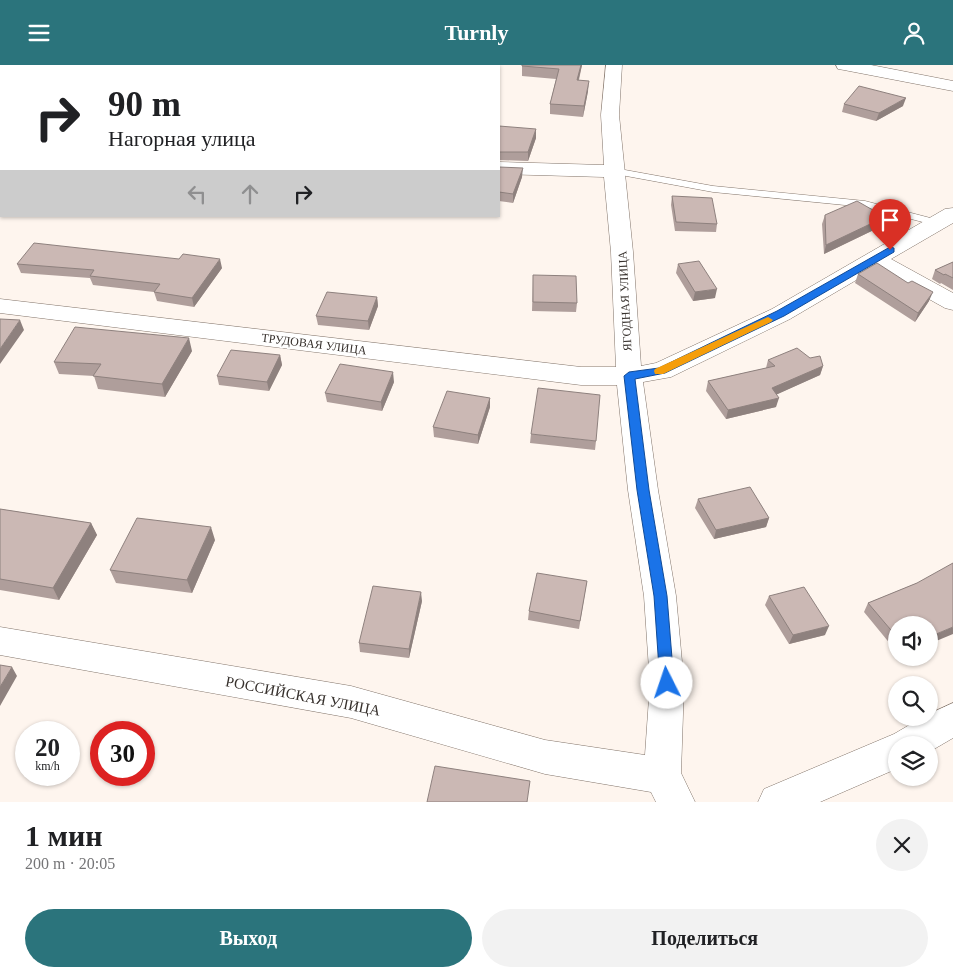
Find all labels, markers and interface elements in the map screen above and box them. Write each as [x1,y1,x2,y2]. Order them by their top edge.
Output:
icon: menu [25,19,53,47]
icon: person [900,19,928,47]
text: Turnly [444,20,509,45]
icon: right [25,85,90,150]
text: 90 m [108,85,181,124]
text: Нагорная улица [108,126,256,151]
icon: left [183,180,211,208]
icon: ahead [236,180,264,208]
icon: right [289,180,317,208]
pin [869,199,911,250]
icon: arrive [876,206,904,234]
street label: ЯГОДНАЯ УЛИЦА [615,250,635,352]
street label: ТРУДОВАЯ УЛИЦА [261,331,368,357]
map controls [888,616,938,786]
button: sound [888,616,938,666]
position arrow [640,656,692,708]
street label: РОССИЙСКАЯ УЛИЦА [224,673,382,719]
button: search [888,676,938,726]
speed limit sign: 30 [90,721,155,786]
text: 20 [35,734,60,761]
button: layers [888,736,938,786]
text: km/h [35,759,60,773]
text: 1 мин [25,819,103,852]
button: close [876,819,928,871]
text: 200 m · 20:05 [25,855,115,872]
button: Выход [25,909,472,967]
button: Поделиться [482,909,928,967]

